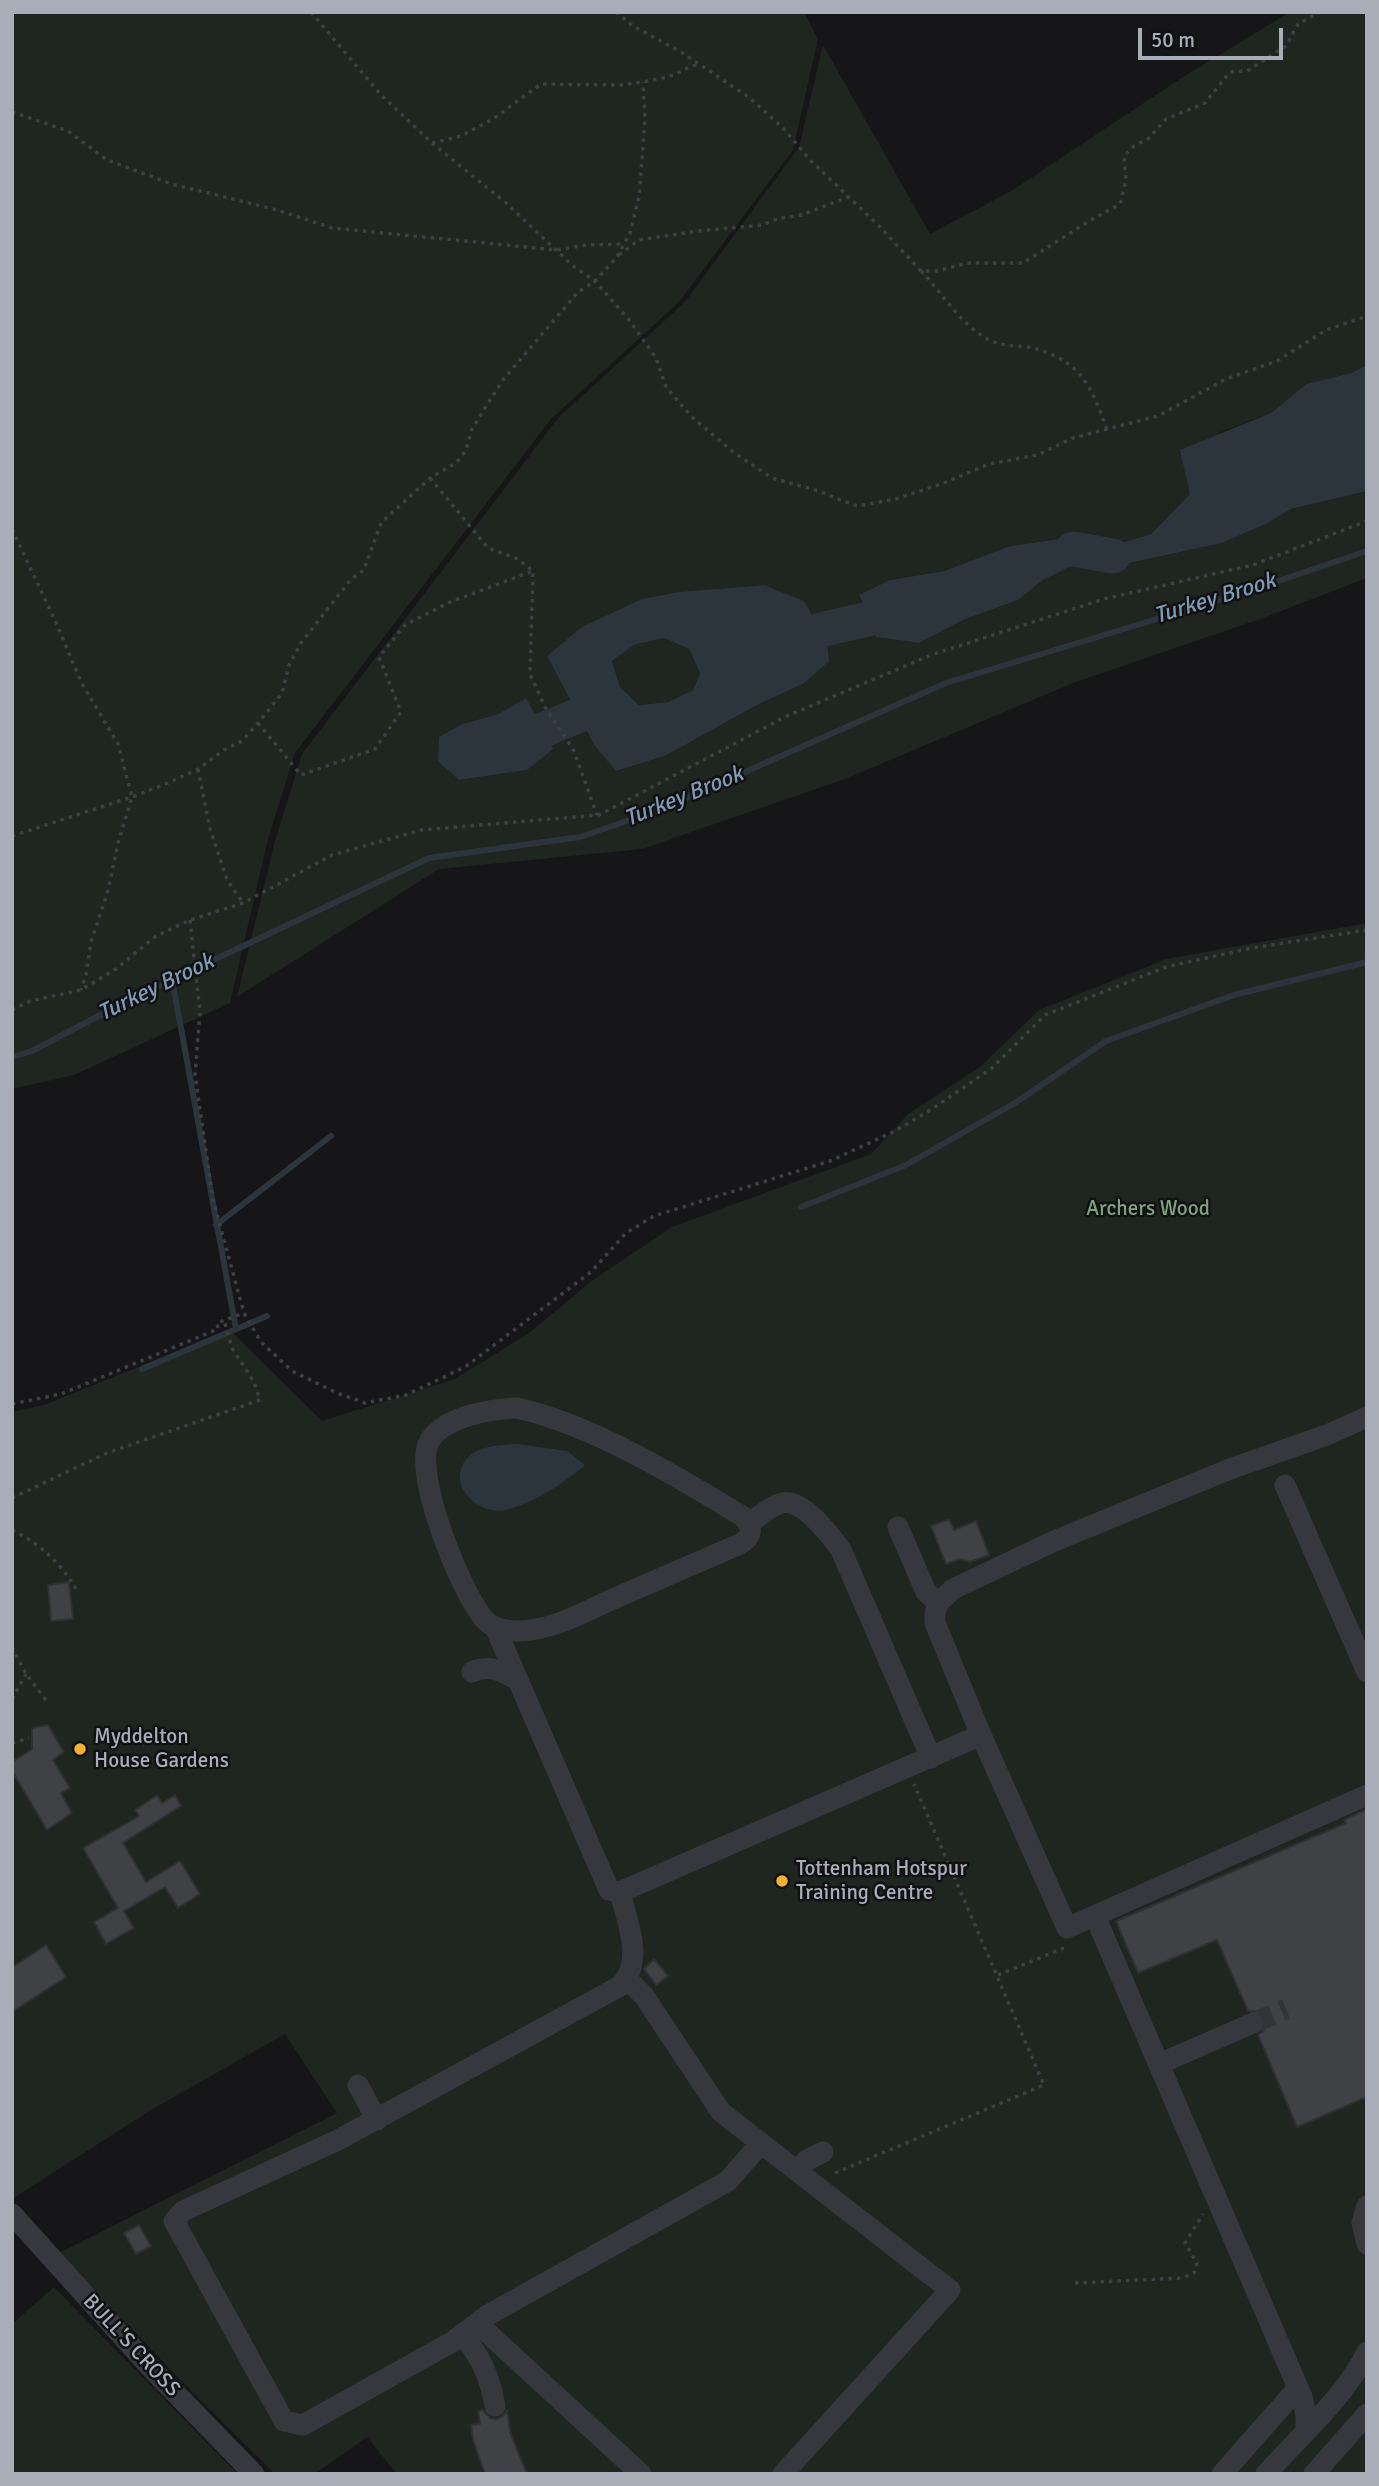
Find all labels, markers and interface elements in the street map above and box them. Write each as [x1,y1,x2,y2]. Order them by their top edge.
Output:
scale bar [1141,14,1286,58]
text: 50 m [1151,27,1195,53]
water label: Turkey Brook [1151,567,1279,631]
water label: Turkey Brook [621,761,747,833]
water label: Turkey Brook [93,948,219,1028]
park label: Archers Wood [1086,1196,1210,1222]
place label: Myddelton House Gardens [94,1724,229,1774]
marker: Myddelton House Gardens [72,1741,88,1757]
place label: Tottenham Hotspur Training Centre [796,1856,967,1906]
marker: Tottenham Hotspur Training Centre [774,1873,790,1889]
street label: BULL'S CROSS [77,2290,185,2402]

